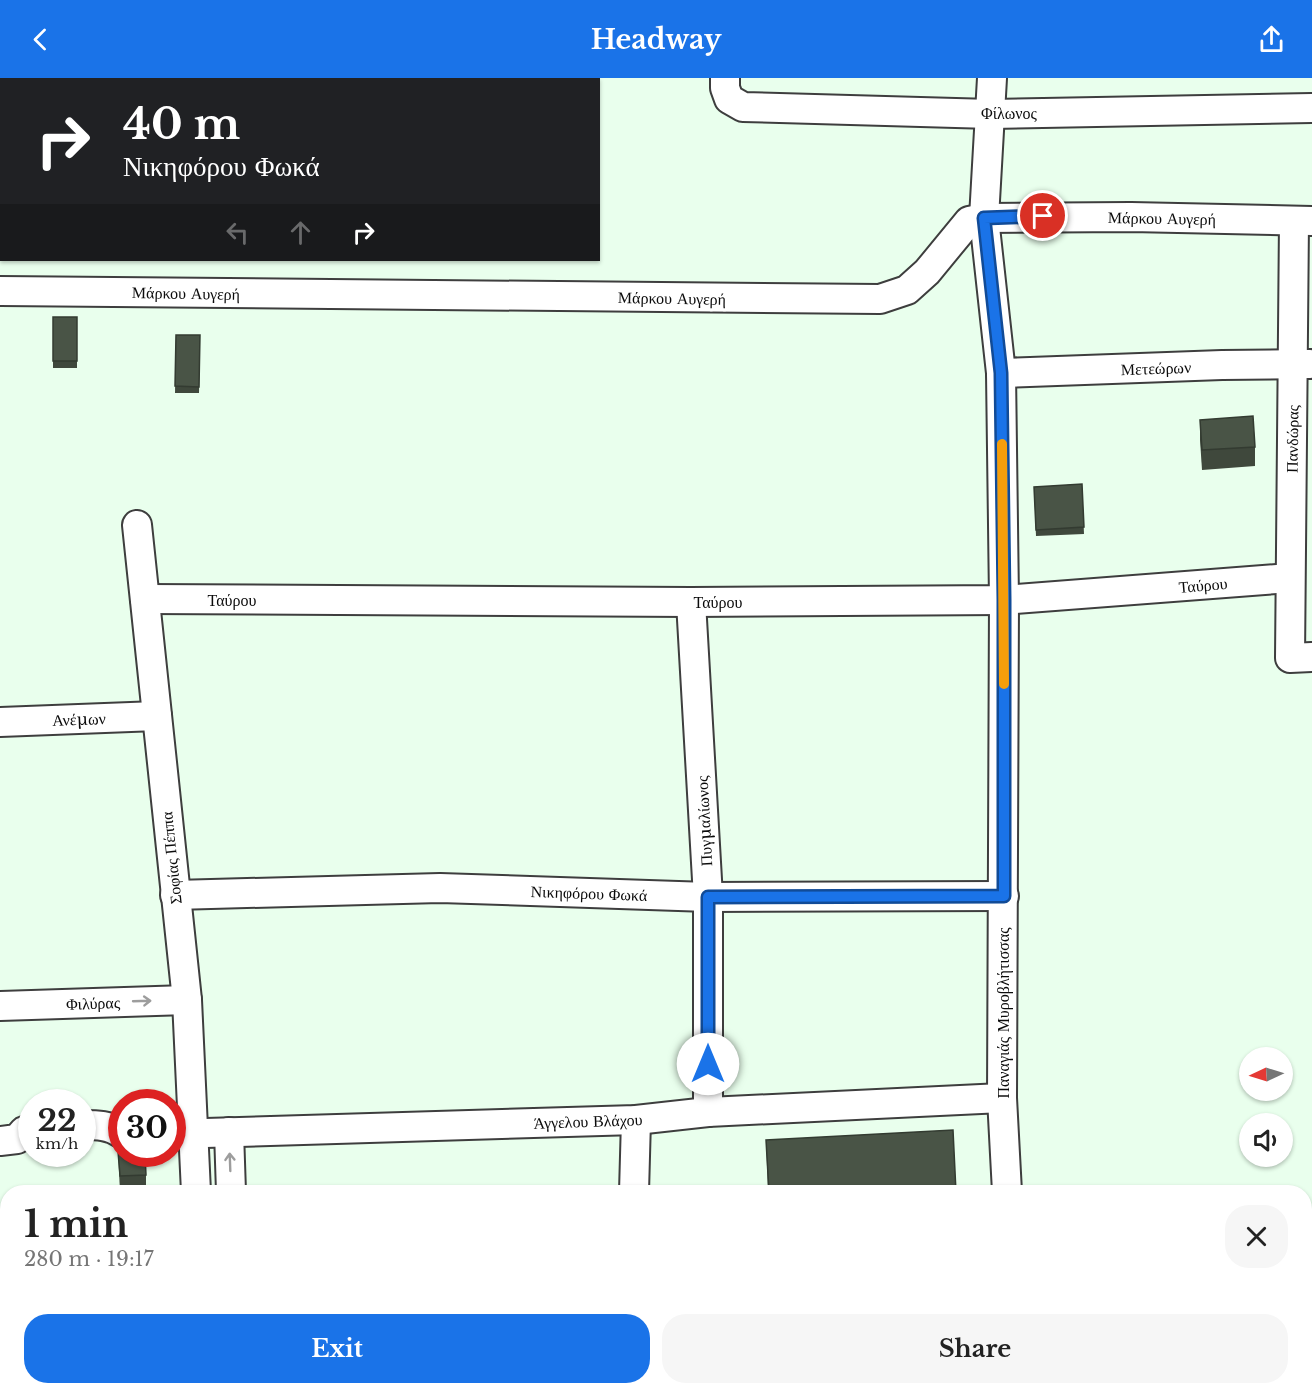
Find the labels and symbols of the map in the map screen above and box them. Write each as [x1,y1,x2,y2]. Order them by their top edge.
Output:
street label: Φίλωνος [981,103,1038,123]
pin [1017,190,1068,241]
street label: Μάρκου Αυγερή [1108,207,1216,229]
street label: Μάρκου Αυγερή [132,282,240,304]
street label: Μάρκου Αυγερή [618,287,726,309]
street label: Μετεώρων [1120,357,1192,379]
street label: Πανδώρας [1281,404,1303,473]
street label: Ταύρου [1178,573,1228,597]
street label: Ταύρου [208,590,257,610]
street label: Ταύρου [694,592,743,612]
street label: Ανέμων [52,708,106,730]
street label: Πυγμαλίωνος [692,775,716,867]
street label: Σοφίας Πέππα [156,810,186,905]
street label: Νικηφόρου Φωκά [530,881,648,905]
street label: Παναγιάς Μυροβλήτισσας [993,927,1013,1099]
street label: Φιλύρας [66,992,121,1014]
one-way arrow [132,996,152,1007]
position arrow [676,1032,740,1096]
north arrow [1239,1047,1293,1101]
speed limit sign: 30 [108,1089,186,1167]
street label: Άγγελου Βλάχου [533,1109,643,1133]
one-way arrow [224,1153,235,1173]

